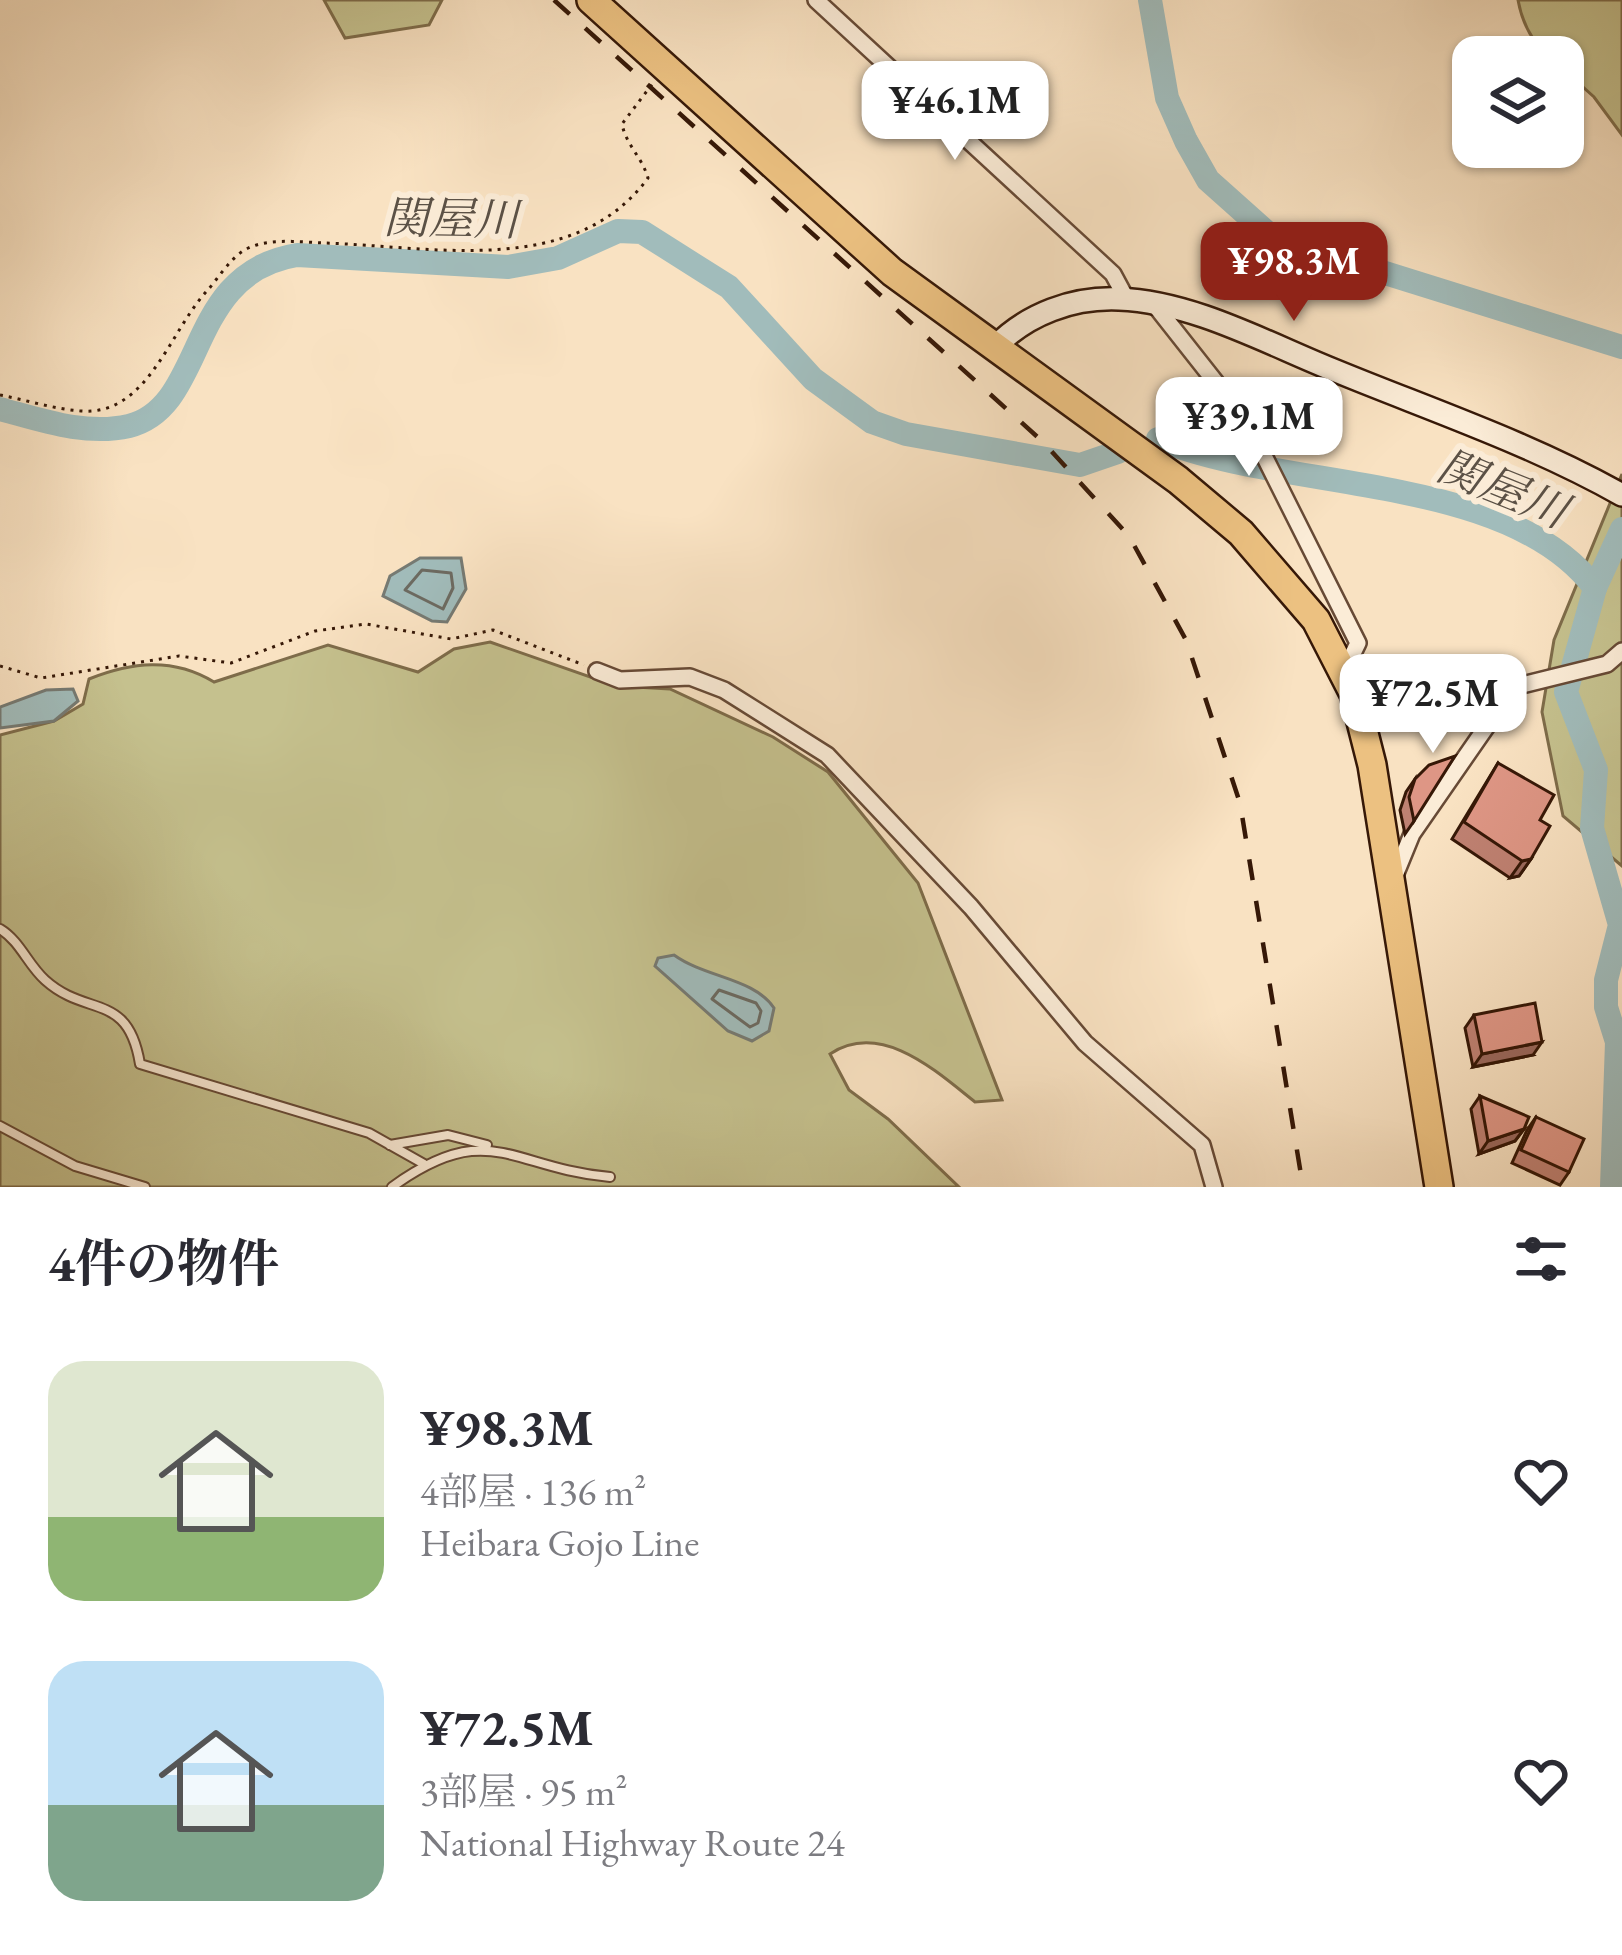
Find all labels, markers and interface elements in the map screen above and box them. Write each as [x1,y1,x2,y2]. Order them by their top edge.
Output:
map controls [1452,36,1584,168]
button: layers [1452,36,1584,168]
pin: ¥46.1M [857,61,1053,163]
text: ¥46.1M [889,74,1021,125]
water label: 関屋川 [383,188,524,248]
pin: ¥98.3M [1196,222,1392,324]
text: ¥98.3M [1228,235,1360,286]
pin: ¥39.1M [1151,377,1347,479]
text: ¥39.1M [1183,390,1315,441]
water label: 関屋川 [1430,436,1581,542]
pin: ¥72.5M [1335,654,1531,756]
text: ¥72.5M [1367,667,1499,718]
icon: filters [1508,1226,1574,1292]
text: 4件の物件 [48,1230,279,1296]
text: ¥98.3M [420,1394,594,1460]
icon: home [144,1409,288,1553]
icon: heart [1508,1448,1574,1514]
text: 4部屋 · 136 m² [420,1466,646,1517]
text: Heibara Gojo Line [420,1517,699,1568]
text: ¥72.5M [420,1694,594,1760]
icon: home [144,1709,288,1853]
icon: heart [1508,1748,1574,1814]
text: 3部屋 · 95 m² [420,1766,627,1817]
text: National Highway Route 24 [420,1817,845,1868]

